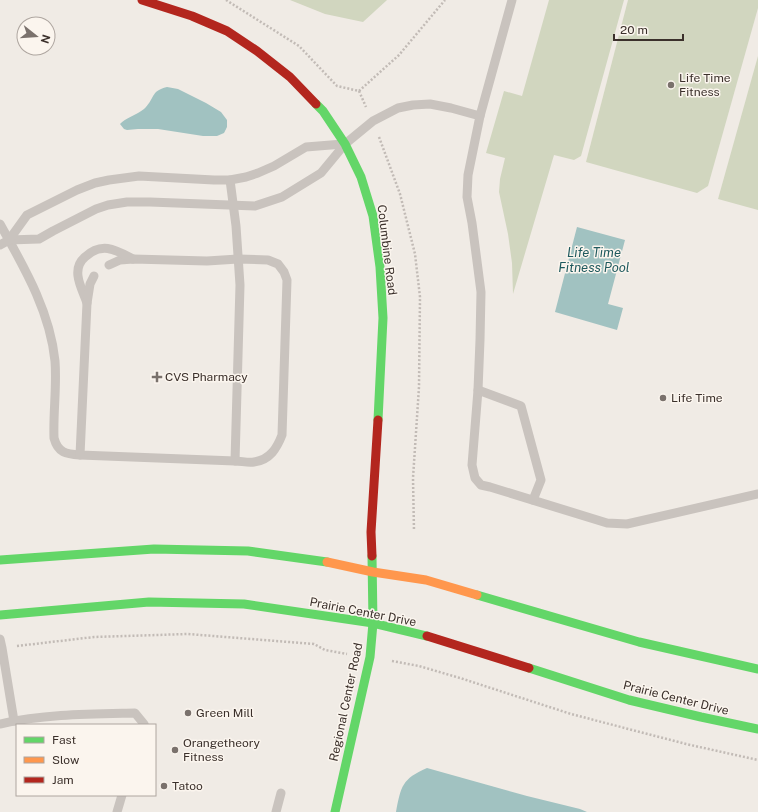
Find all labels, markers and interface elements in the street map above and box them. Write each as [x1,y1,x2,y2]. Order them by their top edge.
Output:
north arrow [16,16,56,56]
scale bar [614,16,683,42]
text: 20 m [620,23,648,37]
text: N [39,33,53,45]
place label: Life Time Fitness [679,71,731,99]
marker: Life Time Fitness [666,80,676,90]
street label: Columbine Road [375,204,399,296]
water label: Life Time Fitness Pool [558,245,630,275]
place label: CVS Pharmacy [165,370,248,384]
marker: CVS Pharmacy [152,372,162,382]
place label: Life Time [671,391,723,405]
marker: Life Time [658,393,668,403]
street label: Prairie Center Drive [308,595,418,629]
street label: Regional Center Road [327,641,365,763]
street label: Prairie Center Drive [622,678,730,718]
place label: Green Mill [196,706,254,720]
marker: Green Mill [183,708,193,718]
legend [16,724,156,796]
text: Fast [52,733,77,747]
place label: Orangetheory Fitness [183,736,261,764]
marker: Orangetheory Fitness [170,745,180,755]
text: Slow [52,753,80,767]
text: Jam [52,773,74,787]
place label: Tatoo [172,779,203,793]
marker: Tatoo [159,781,169,791]

